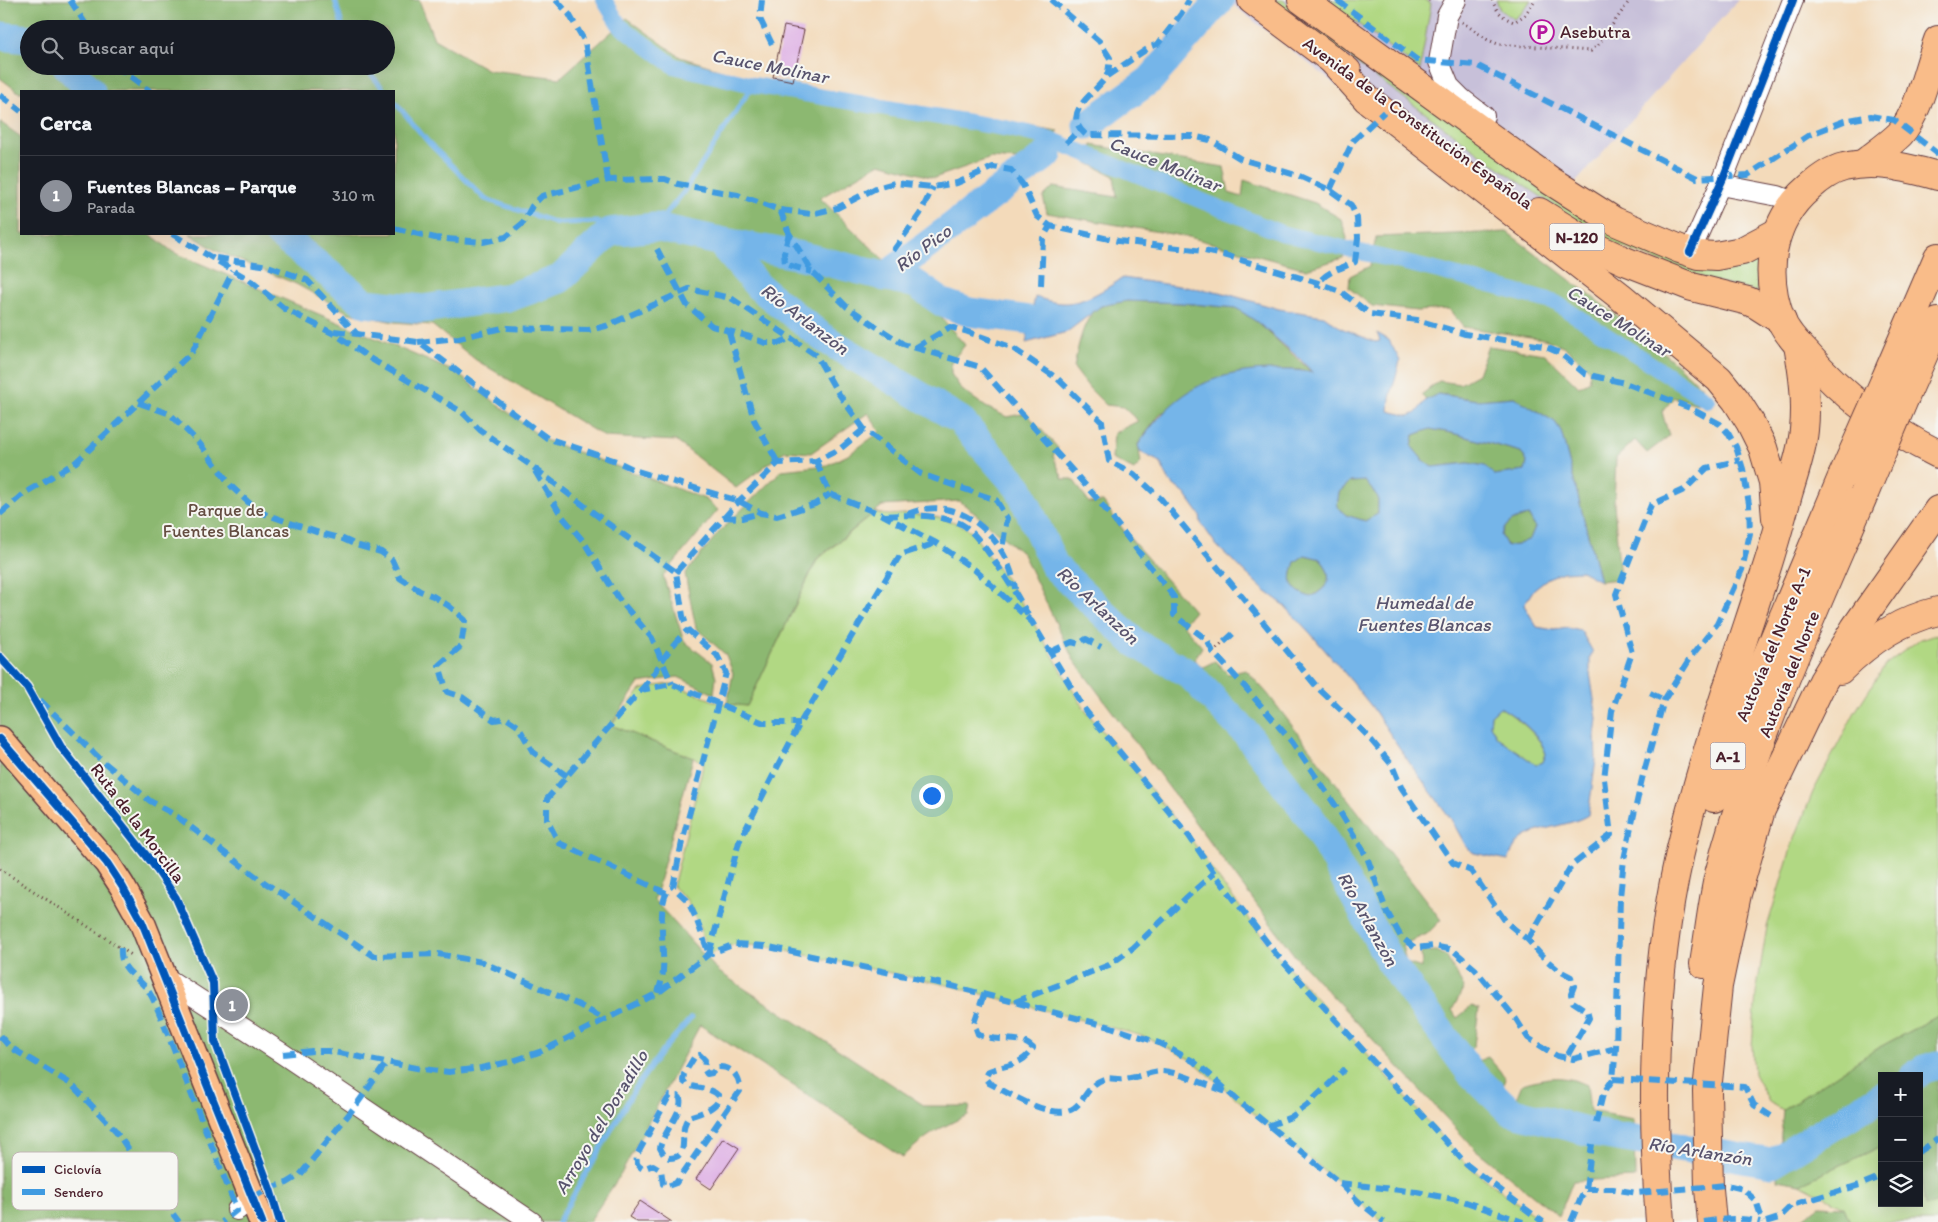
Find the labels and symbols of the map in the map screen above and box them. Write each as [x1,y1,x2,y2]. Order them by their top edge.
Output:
parking icon: Asebutra [1529,19,1555,45]
place label: Asebutra [1560,21,1631,43]
street label: Avenida de la Constitución Española [1298,32,1538,214]
water label: Cauce Molinar [710,43,833,89]
water label: Cauce Molinar [1106,131,1226,198]
water label: Río Pico [890,219,957,277]
road number: N-120 [1550,223,1604,250]
water label: Río Arlanzón [756,278,854,360]
water label: Cauce Molinar [1563,280,1677,363]
park label: Parque de Fuentes Blancas [163,499,289,542]
water label: Río Arlanzón [1052,561,1145,650]
street label: Autovía del Norte A-1 [1731,563,1815,725]
water label: Humedal de Fuentes Blancas [1357,591,1492,636]
street label: Autovía del Norte [1754,607,1824,741]
road number: A-1 [1710,742,1746,769]
street label: Ruta de la Morcilla [86,759,191,888]
your location [919,783,945,809]
water label: Río Arlanzón [1333,868,1404,971]
pin: 1 [216,986,248,1024]
water label: Arroyo del Doradillo [549,1045,654,1198]
water label: Río Arlanzón [1647,1131,1754,1171]
legend [12,1152,178,1210]
text: Ciclovía [54,1161,102,1178]
text: Sendero [54,1184,103,1201]

